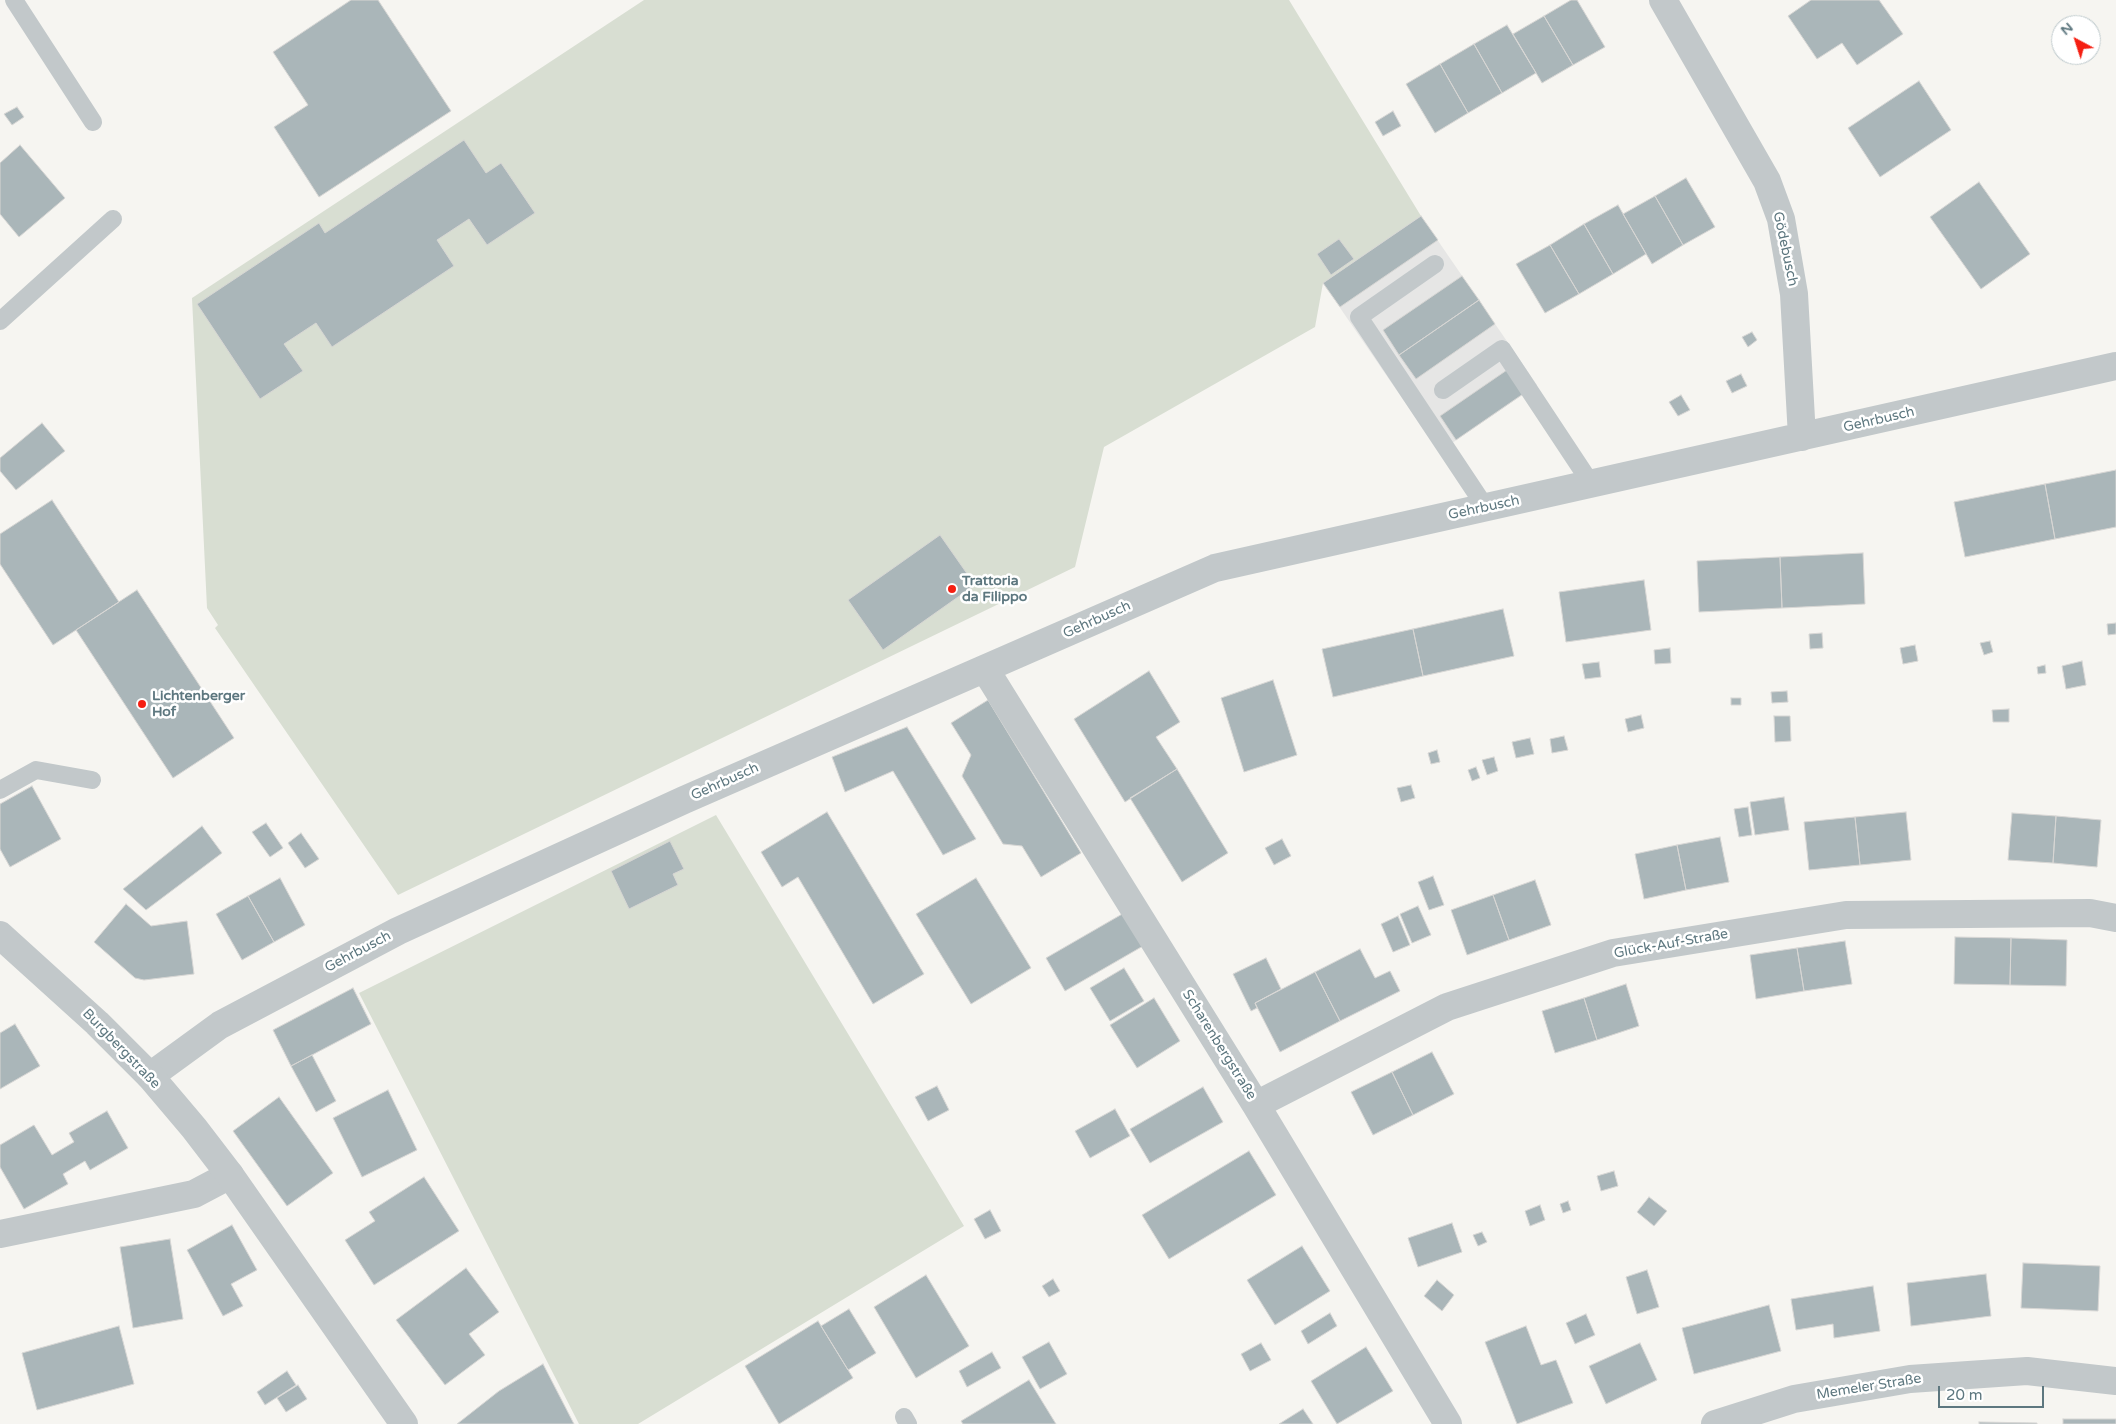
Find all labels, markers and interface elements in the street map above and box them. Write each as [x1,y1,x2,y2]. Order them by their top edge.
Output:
north arrow [2051,15,2101,65]
text: N [2057,19,2076,39]
street label: Gödebusch [1769,210,1801,288]
street label: Gehrbusch [1842,404,1916,436]
street label: Gehrbusch [1447,492,1521,524]
place label: Trattoria da Filippo [962,573,1027,606]
marker: Trattoria da Filippo [946,583,958,595]
street label: Gehrbusch [1060,598,1134,642]
place label: Lichtenberger Hof [152,688,245,720]
marker: Lichtenberger Hof [136,698,148,710]
street label: Gehrbusch [688,760,762,804]
street label: Glück-Auf-Straße [1613,926,1729,962]
street label: Gehrbusch [322,928,394,976]
street label: Scharenbergstraße [1178,987,1260,1103]
street label: Burgbergstraße [79,1006,163,1092]
street label: Memeler Straße [1815,1370,1923,1404]
scale bar [1941,1376,2047,1408]
text: 20 m [1946,1386,1983,1404]

